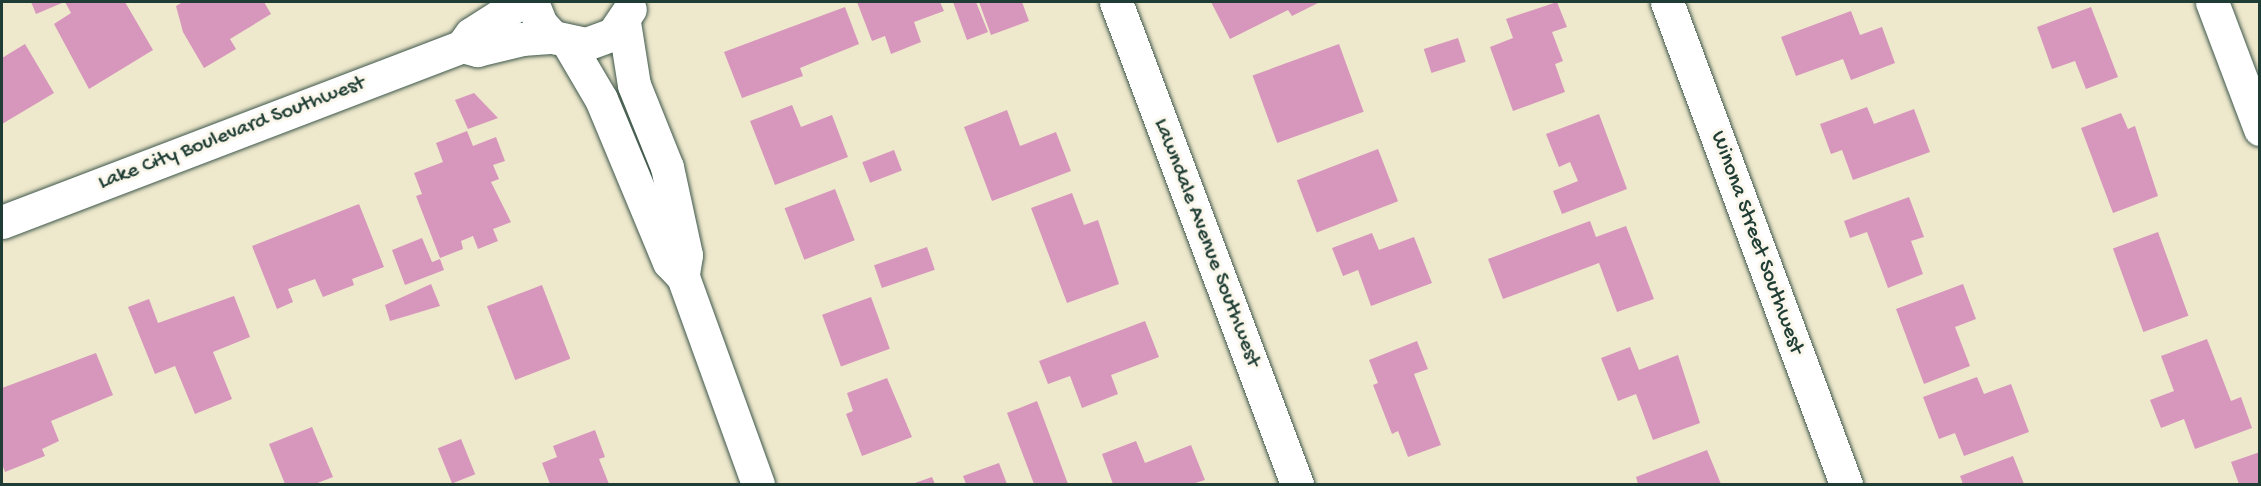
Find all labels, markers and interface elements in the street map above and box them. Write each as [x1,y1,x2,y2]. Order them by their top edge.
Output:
street label: Lake City Boulevard Southwest [95,71,369,197]
street label: Lawndale Avenue Southwest [1146,115,1266,371]
street label: Winona Street Southwest [1703,128,1809,358]

